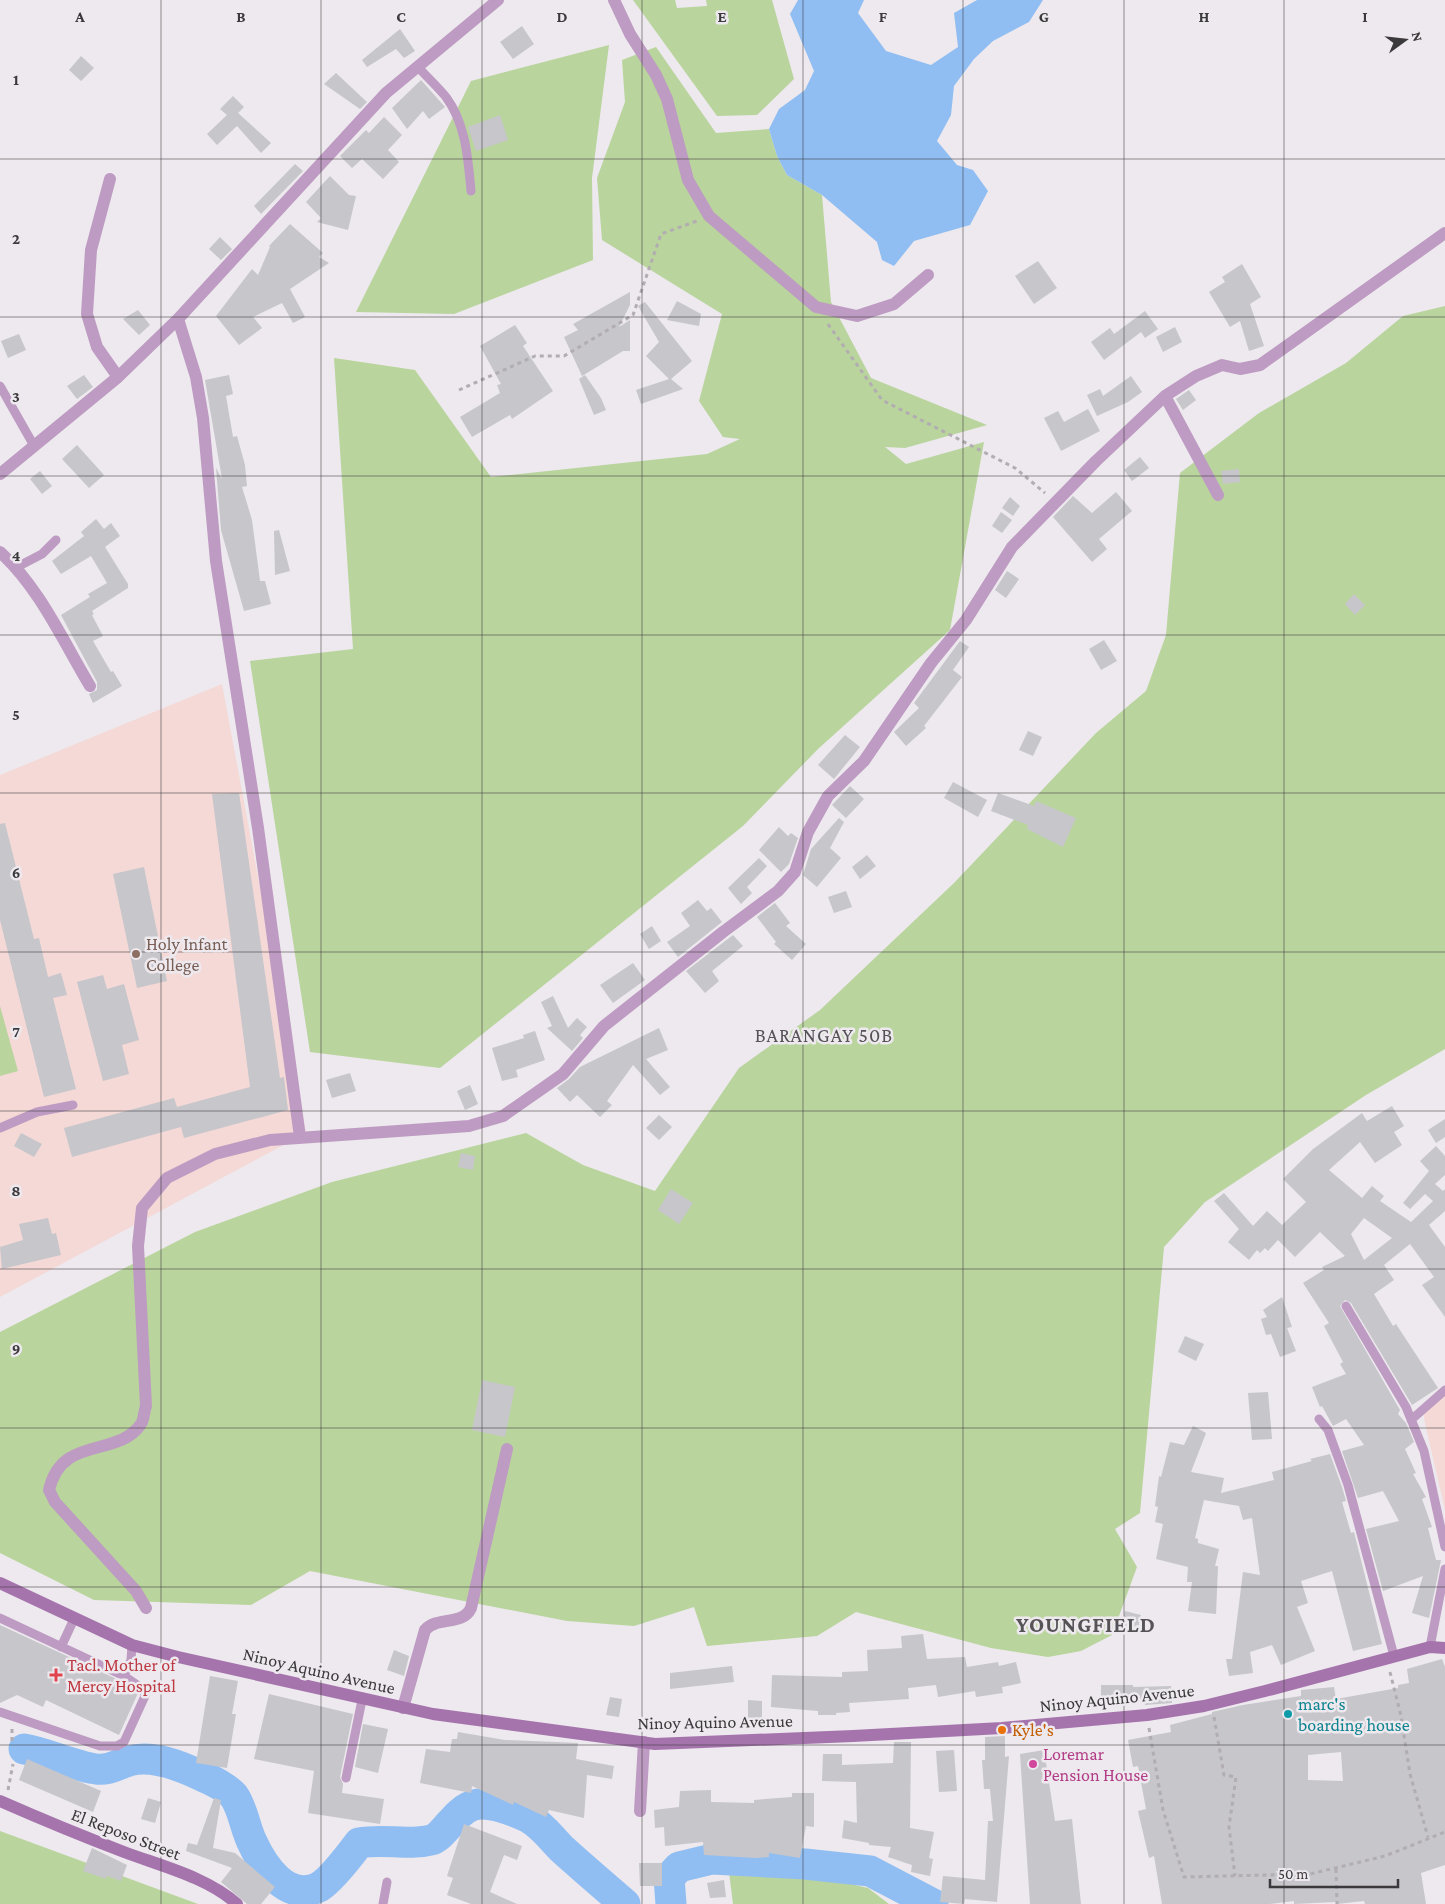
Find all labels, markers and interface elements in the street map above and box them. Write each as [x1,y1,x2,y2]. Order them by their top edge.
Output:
text: A [74,8,85,25]
text: B [236,8,246,25]
text: C [396,8,406,25]
text: D [556,8,568,25]
text: E [717,8,727,25]
text: F [879,8,888,25]
text: G [1039,8,1049,25]
text: H [1199,8,1210,25]
text: I [1362,8,1368,25]
north arrow [1380,15,1430,65]
text: N [1409,30,1427,44]
text: 1 [13,71,19,88]
text: 2 [12,230,20,247]
text: 3 [12,388,20,405]
text: 4 [12,547,21,564]
text: 5 [12,706,20,723]
text: 6 [12,864,20,881]
place label: Holy Infant College [146,934,229,975]
marker: Holy Infant College [130,948,142,960]
text: 7 [12,1023,20,1040]
district label: BARANGAY 50B [755,1024,893,1046]
text: 8 [11,1182,21,1199]
text: 9 [12,1340,20,1357]
district label: YOUNGFIELD [1016,1612,1156,1637]
street label: Ninoy Aquino Avenue [241,1644,397,1698]
place label: Tacl. Mother of Mercy Hospital [67,1655,177,1696]
marker: Tacl. Mother of Mercy Hospital [49,1668,63,1682]
street label: Ninoy Aquino Avenue [1039,1680,1195,1716]
place label: marc's boarding house [1298,1694,1410,1735]
marker: marc's boarding house [1282,1708,1294,1720]
street label: Ninoy Aquino Avenue [637,1711,793,1733]
place label: Kyle's [1012,1720,1054,1740]
marker: Kyle's [996,1724,1008,1736]
place label: Loremar Pension House [1043,1744,1148,1785]
marker: Loremar Pension House [1027,1758,1039,1770]
street label: El Reposo Street [69,1804,184,1864]
scale bar [1270,1856,1398,1888]
text: 50 m [1278,1866,1308,1882]

